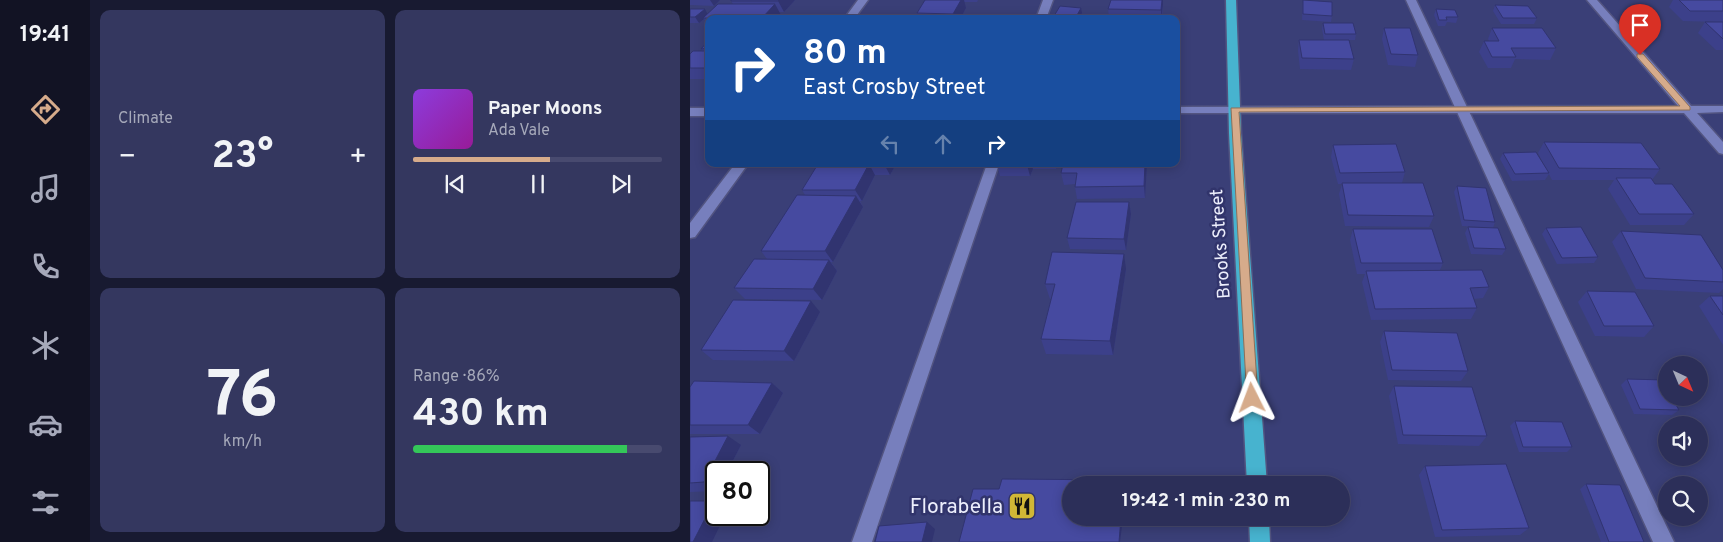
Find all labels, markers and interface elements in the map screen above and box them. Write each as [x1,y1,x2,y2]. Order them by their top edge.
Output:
pin [1619,4,1661,55]
icon: arrive [1626,11,1654,39]
text: 19:41 [20,22,70,49]
text: 80 m [803,32,887,76]
icon: right [720,35,785,100]
text: East Crosby Street [803,75,985,102]
icon: directions [28,92,63,127]
text: Paper Moons [488,97,602,121]
text: Climate [118,109,173,129]
text: Ada Vale [488,121,550,141]
icon: left [876,130,904,158]
icon: ahead [929,130,957,158]
icon: right [982,130,1010,158]
text: 23° [212,133,273,182]
text: − [118,140,136,176]
text: + [349,140,367,176]
icon: previous [441,170,469,198]
icon: pause [524,170,552,198]
icon: next [607,170,635,198]
icon: music [28,171,63,206]
street label: Brooks Street [1206,188,1237,300]
icon: phone [28,249,63,284]
icon: climate [28,328,63,363]
north arrow [1658,356,1708,406]
map controls [1658,356,1708,526]
text: 76 [207,358,278,440]
text: Range · 86% [413,367,500,387]
position arrow [1225,371,1277,423]
text: 430 km [413,391,549,440]
icon: car [28,407,63,442]
button: sound [1658,416,1708,466]
text: km/h [223,432,262,452]
speed limit sign: 80 [705,461,770,526]
button: search [1658,476,1708,526]
icon: filters [28,485,63,520]
text: 19:42 · 1 min · 230 m [1122,489,1290,513]
restaurant icon: Florabella [1007,491,1037,521]
place label: Florabella [910,494,1003,521]

